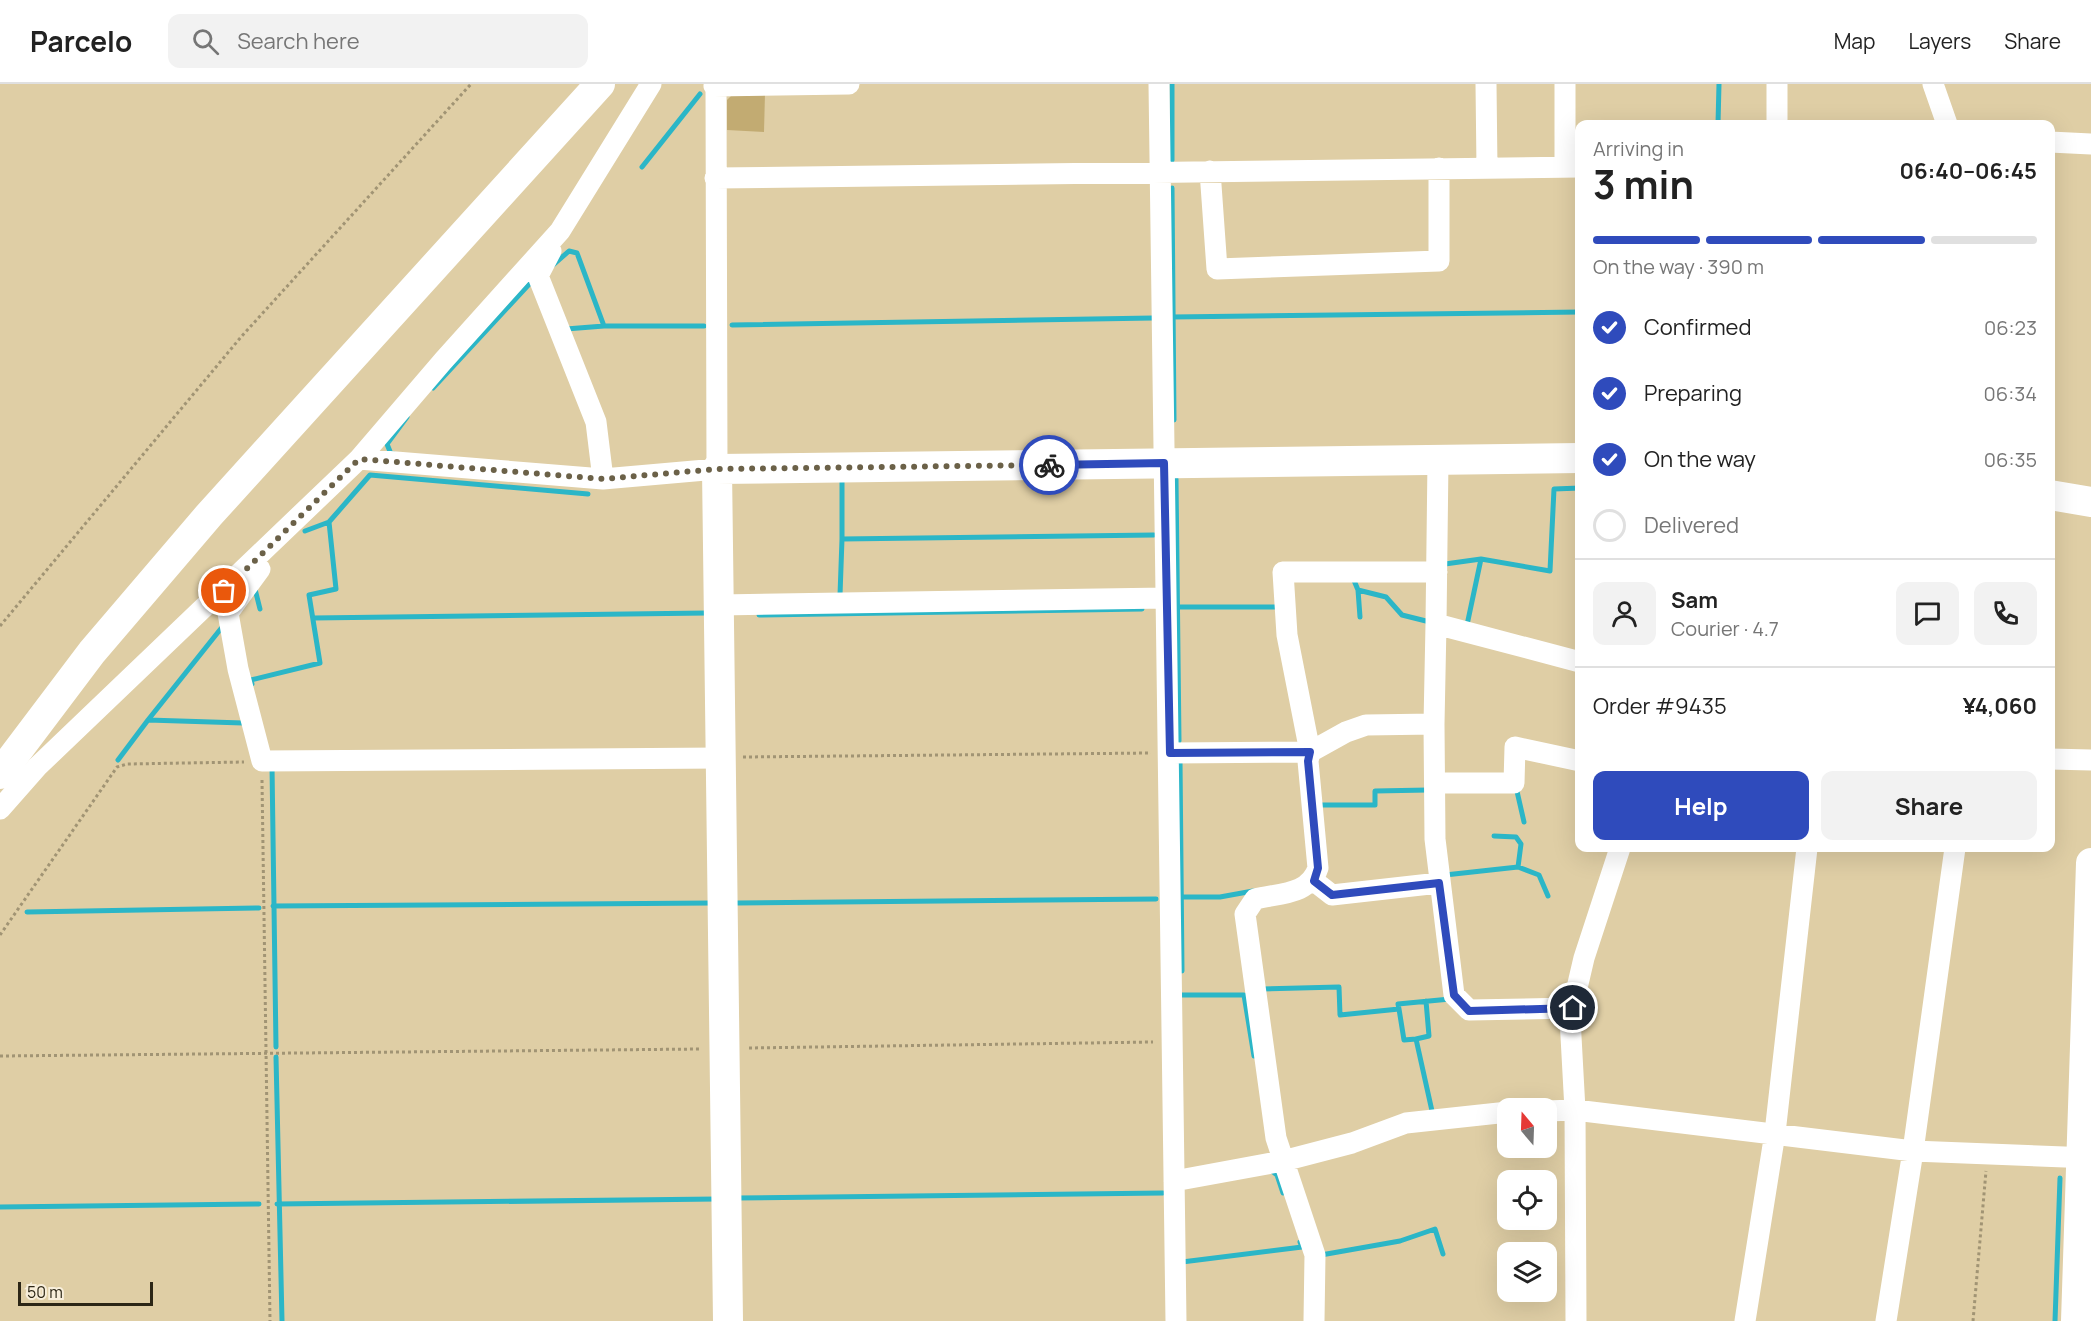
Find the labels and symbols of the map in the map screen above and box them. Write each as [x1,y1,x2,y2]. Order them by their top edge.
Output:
courier [1019,435,1079,495]
pin [198,565,249,616]
pin [1547,982,1598,1033]
north arrow [1497,1098,1557,1158]
scale bar [18,1279,153,1306]

